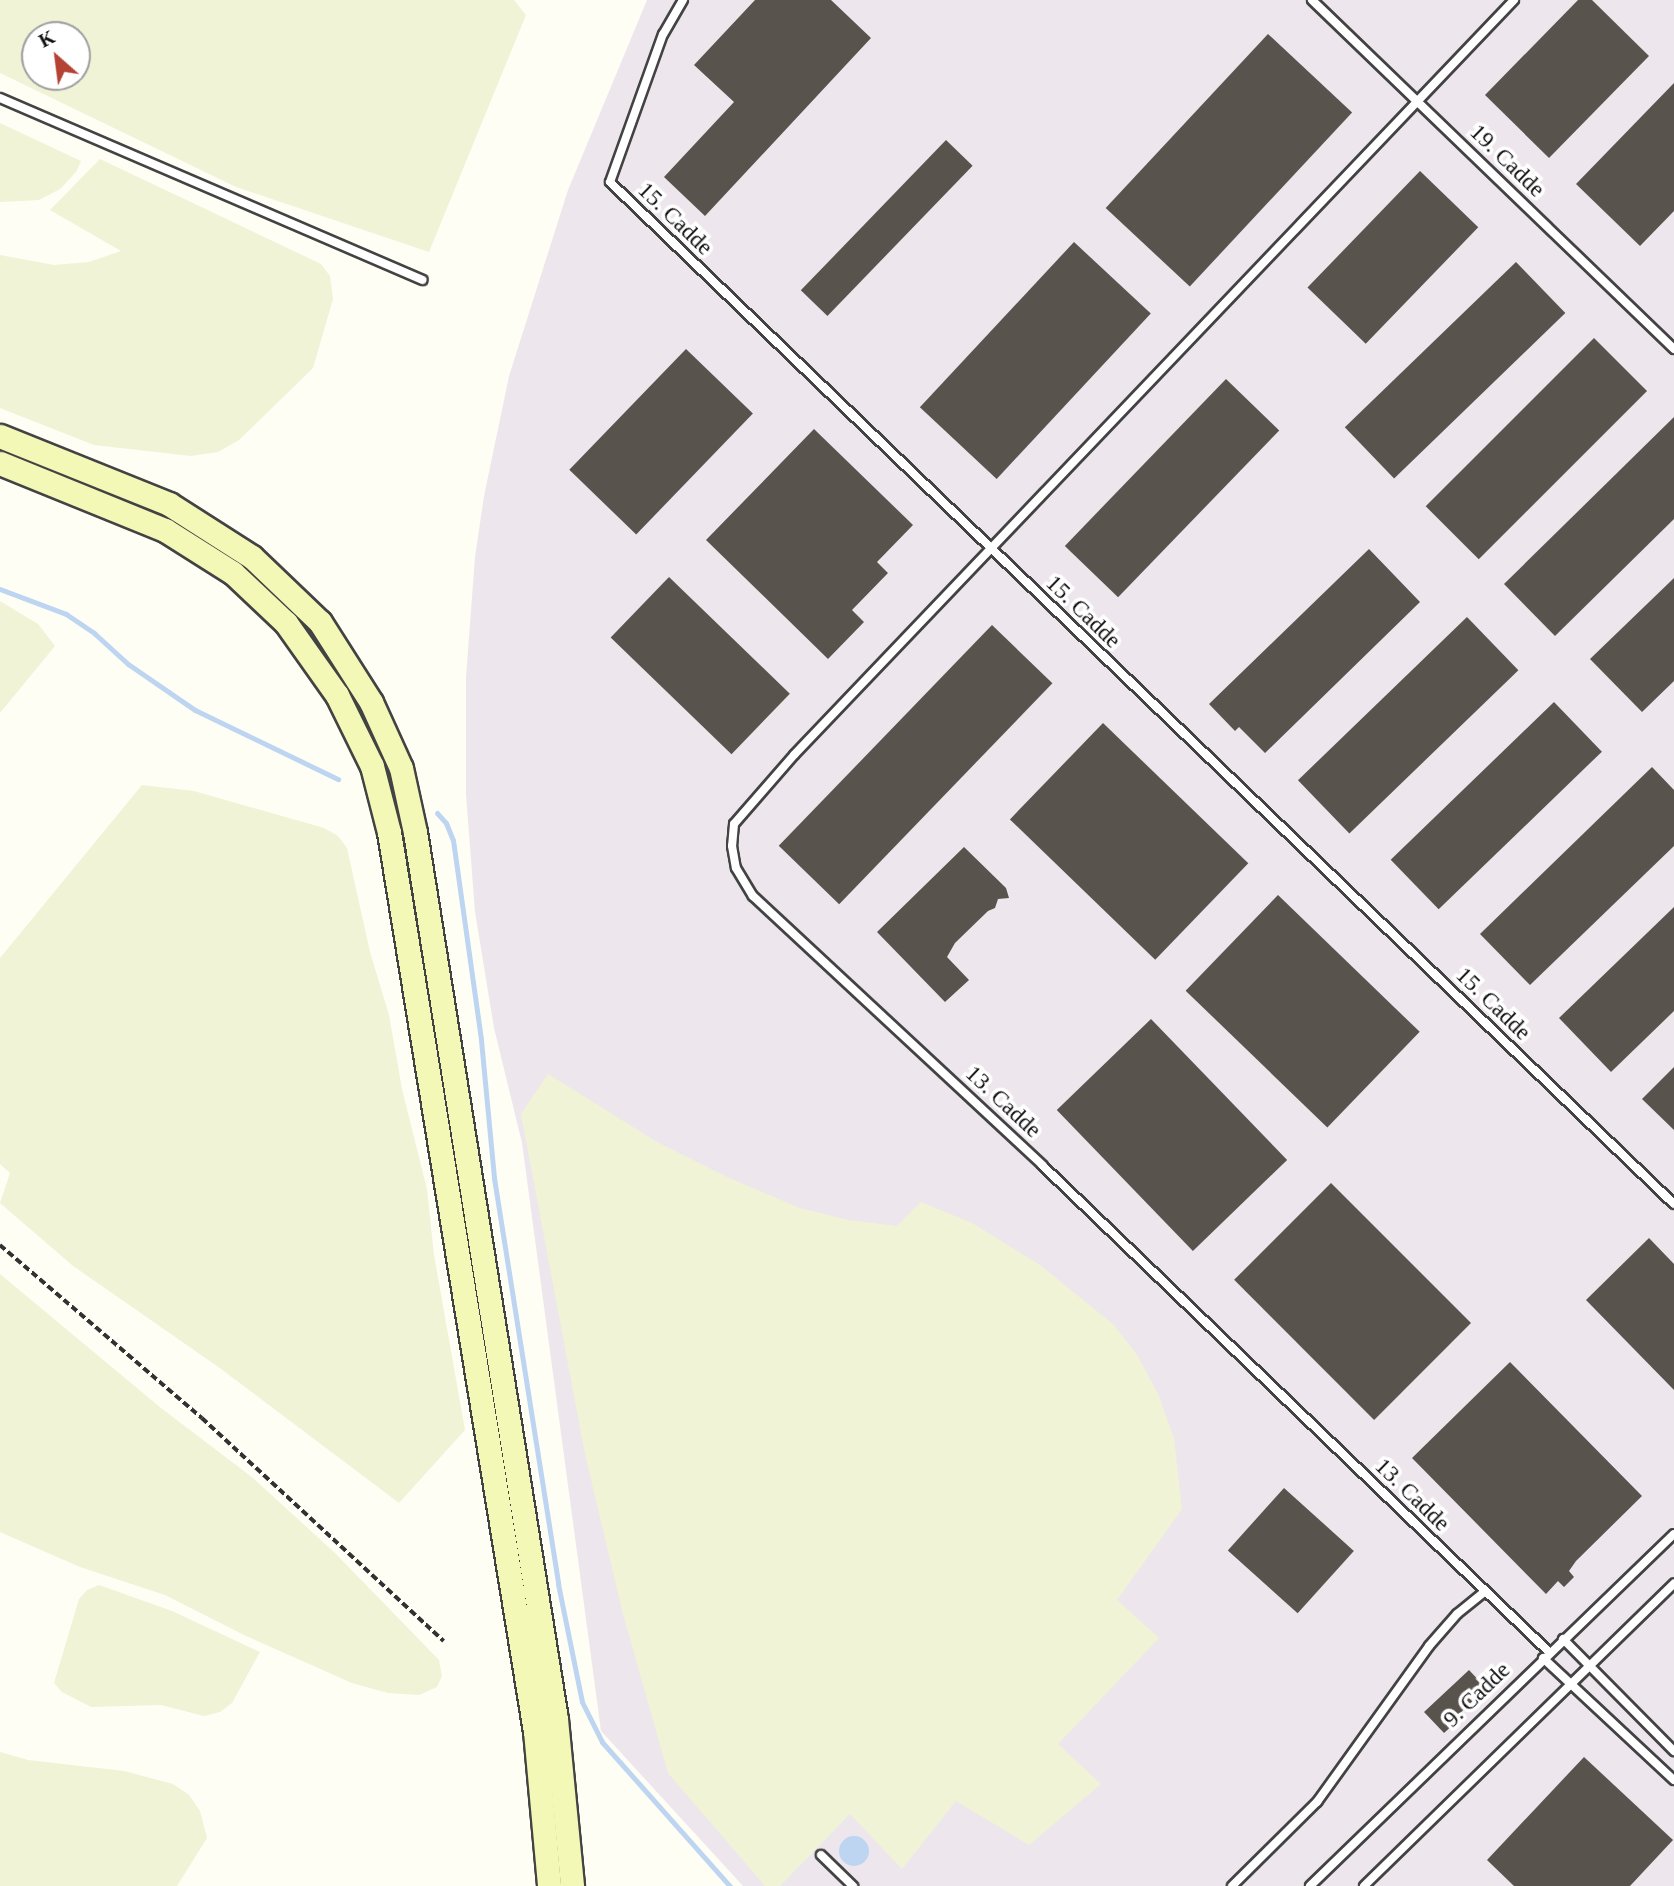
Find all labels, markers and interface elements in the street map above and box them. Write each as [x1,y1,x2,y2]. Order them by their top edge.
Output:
north arrow [21,21,91,91]
text: K [35,26,58,52]
street label: 19. Cadde [1464,119,1550,203]
street label: 15. Cadde [632,177,718,261]
street label: 15. Cadde [1040,570,1126,654]
street label: 15. Cadde [1450,962,1536,1046]
street label: 13. Cadde [959,1060,1047,1144]
street label: 13. Cadde [1369,1453,1455,1537]
street label: 9. Cadde [1438,1657,1516,1733]

